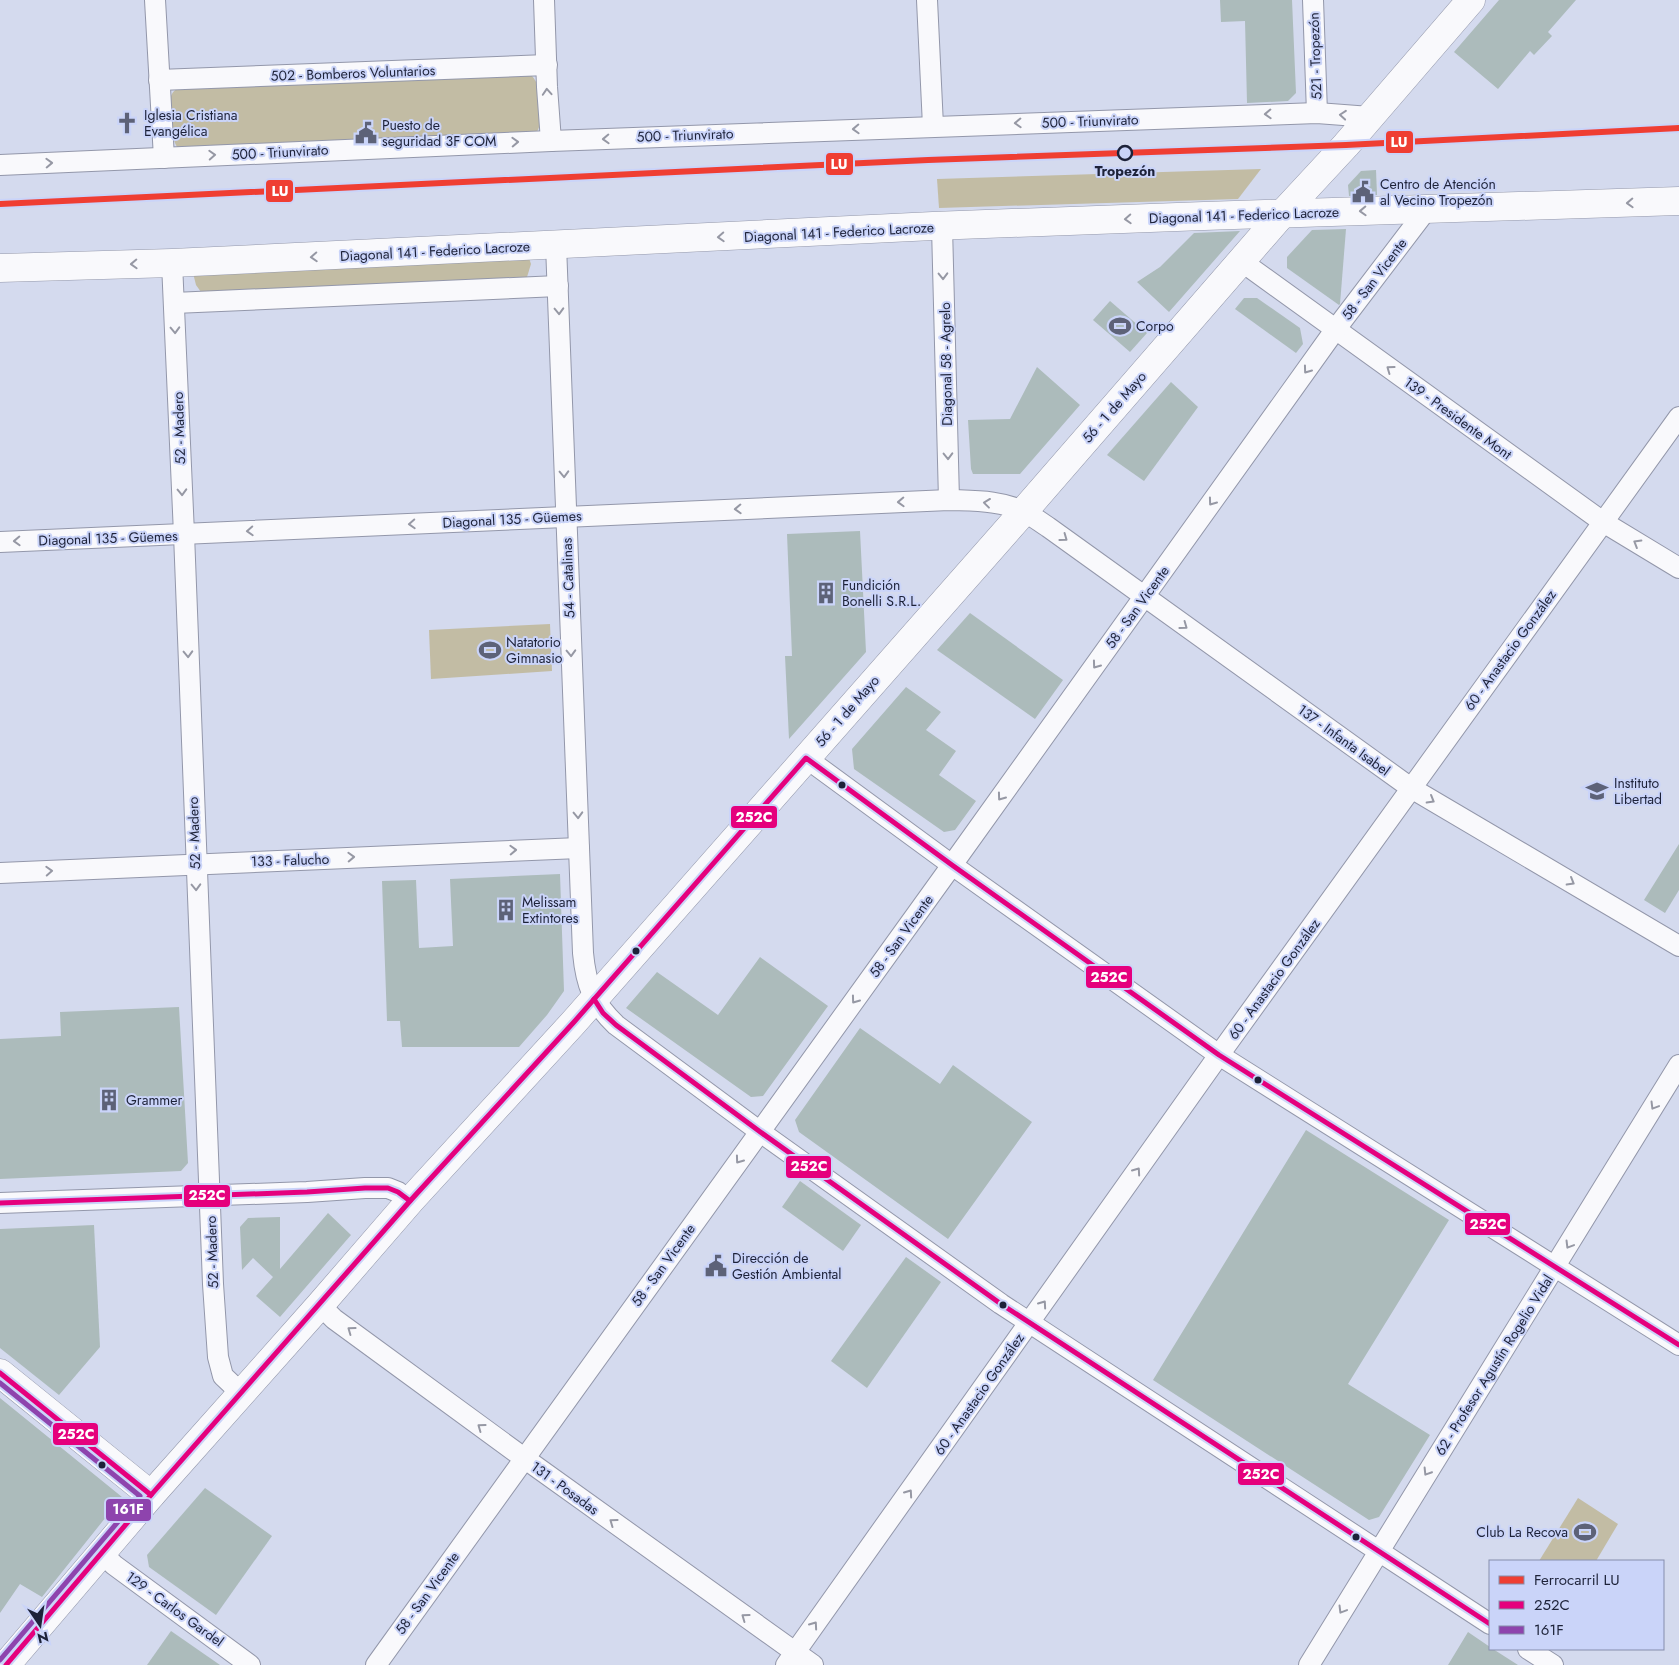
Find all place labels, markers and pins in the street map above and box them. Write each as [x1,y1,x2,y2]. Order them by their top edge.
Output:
place label: Iglesia Cristiana Evangélica [144,105,238,141]
church icon: Iglesia Cristiana Evangélica [114,110,140,136]
place label: Puesto de seguridad 3F COM [382,115,496,151]
public building icon: Puesto de seguridad 3F COM [353,120,379,146]
marker: Tropezón [1117,145,1133,161]
place label: Tropezón [1095,161,1155,181]
place label: Centro de Atención al Vecino Tropezón [1380,174,1496,210]
public building icon: Centro de Atención al Vecino Tropezón [1350,179,1376,205]
sports icon: Corpo [1107,313,1133,339]
place label: Corpo [1136,316,1174,336]
place label: Fundición Bonelli S.R.L. [842,575,921,611]
building icon: Fundición Bonelli S.R.L. [813,580,839,606]
place label: Natatorio Gimnasio [506,632,563,668]
sports icon: Natatorio Gimnasio [477,637,503,663]
place label: Instituto Libertad [1614,773,1662,809]
school or university icon: Instituto Libertad [1584,778,1610,804]
unlabelled marker [837,780,847,790]
place label: Melissam Extintores [522,892,579,928]
building icon: Melissam Extintores [493,897,519,923]
unlabelled marker [631,946,641,956]
unlabelled marker [1253,1075,1263,1085]
building icon: Grammer [96,1087,122,1113]
place label: Grammer [126,1090,182,1110]
place label: Dirección de Gestión Ambiental [732,1248,842,1284]
public building icon: Dirección de Gestión Ambiental [703,1253,729,1279]
unlabelled marker [998,1300,1008,1310]
unlabelled marker [97,1460,107,1470]
sports icon: Club La Recova [1572,1519,1598,1545]
place label: Club La Recova [1476,1522,1568,1542]
unlabelled marker [1351,1532,1361,1542]

